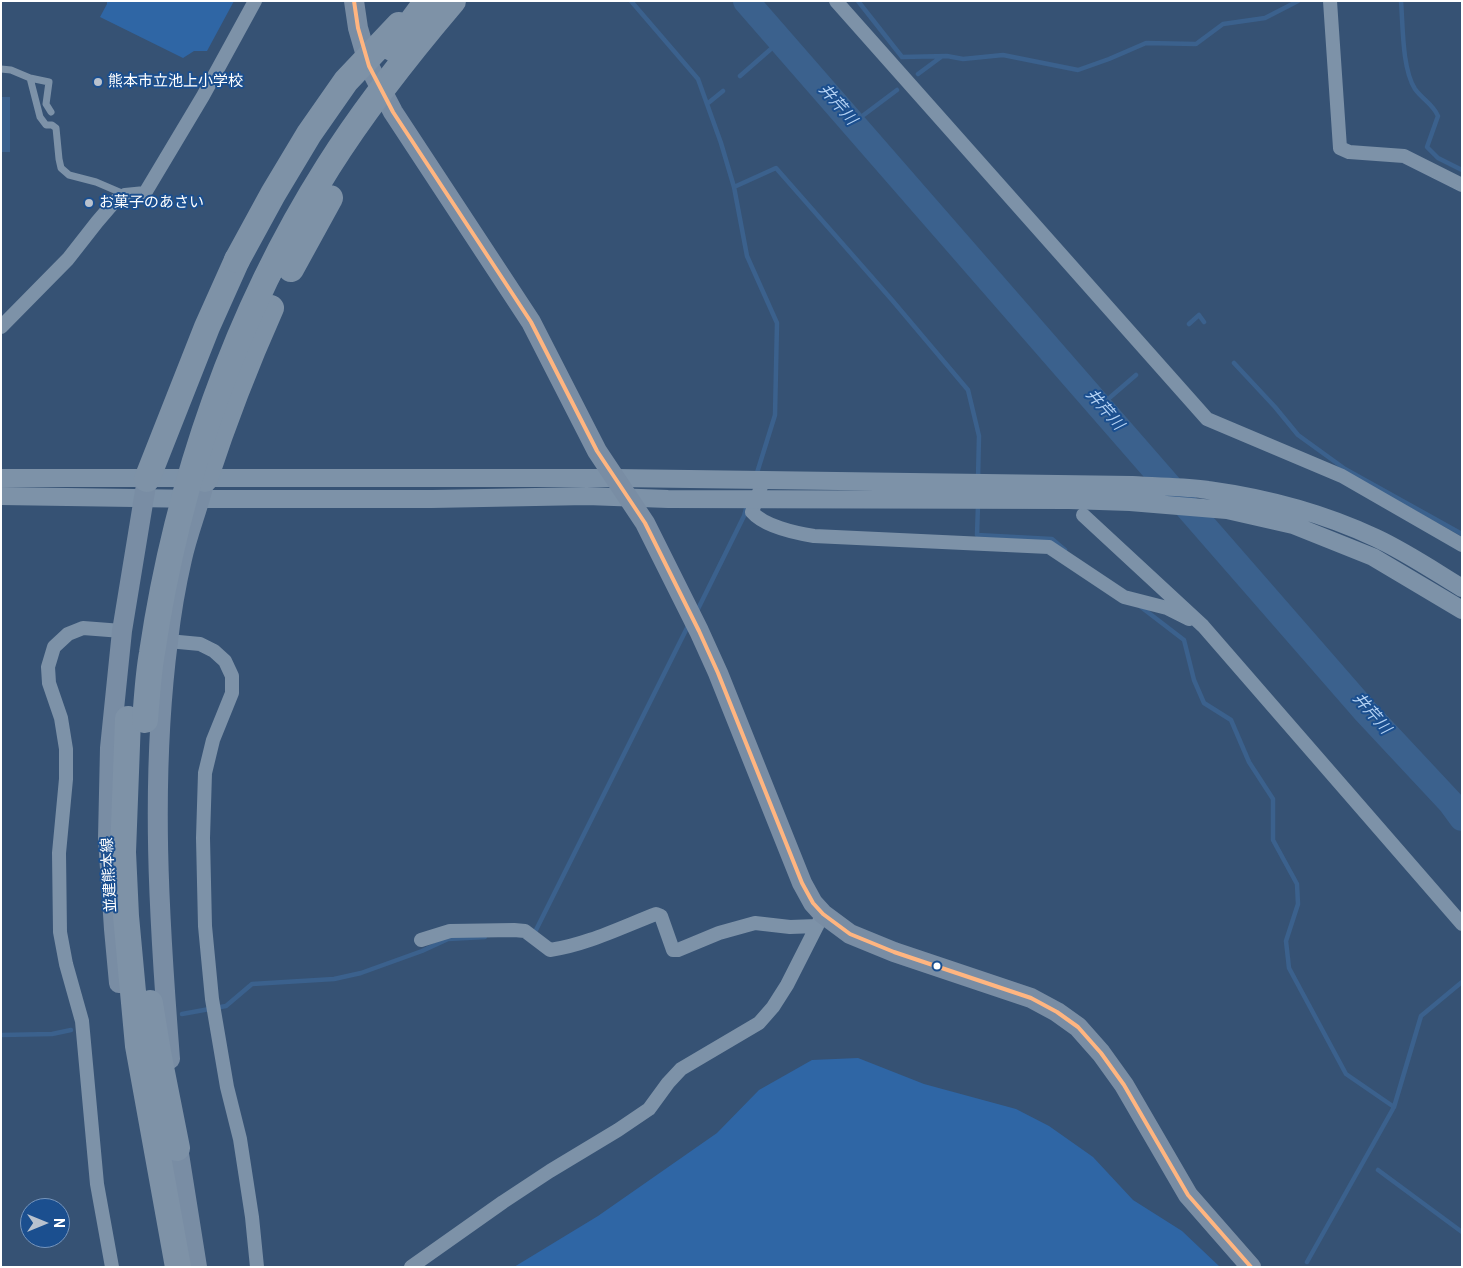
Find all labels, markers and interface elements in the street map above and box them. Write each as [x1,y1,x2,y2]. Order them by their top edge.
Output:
place label: 熊本市立池上小学校 [108,73,243,91]
marker: 熊本市立池上小学校 [92,76,104,88]
water label: 井芹川 [814,81,860,129]
place label: お菓子のあさい [99,194,204,212]
marker: お菓子のあさい [83,197,95,209]
water label: 井芹川 [1081,386,1127,434]
water label: 井芹川 [1348,690,1394,738]
street label: 並建熊本線 [99,837,121,913]
unlabelled marker [932,961,942,971]
north arrow [20,1198,70,1248]
text: N [51,1218,67,1228]

